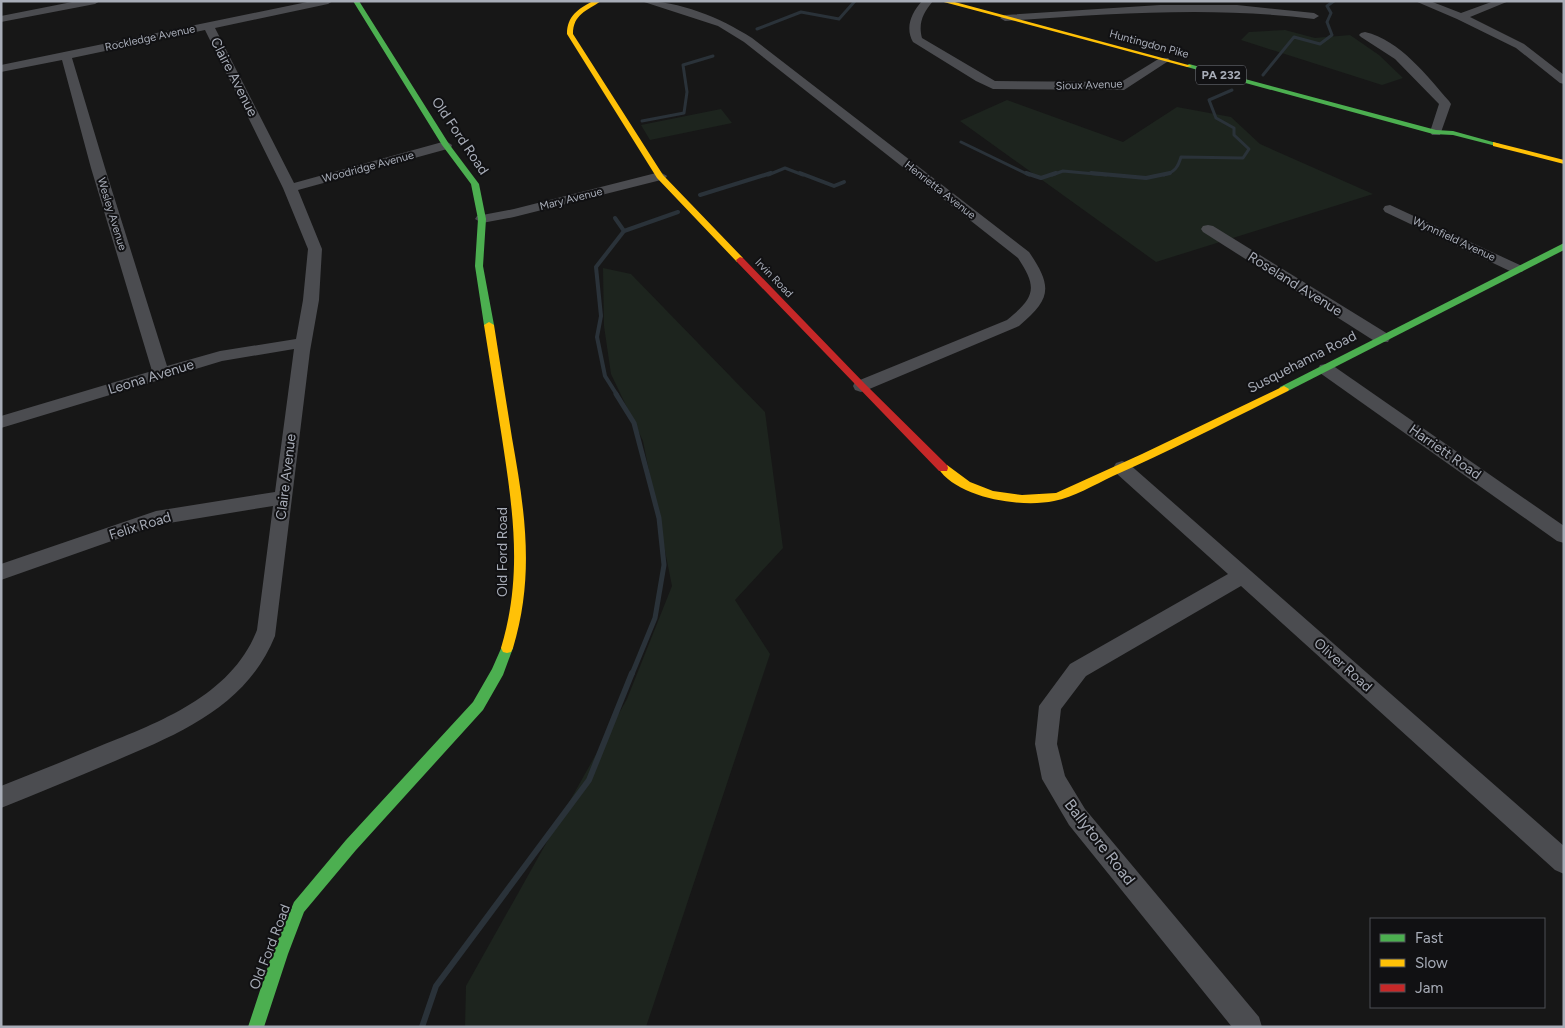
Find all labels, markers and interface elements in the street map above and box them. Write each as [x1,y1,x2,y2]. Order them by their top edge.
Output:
street label: Rockledge Avenue [104,22,196,54]
street label: Huntingdon Pike [1108,27,1190,61]
street label: Claire Avenue [207,34,261,120]
road number: PA 232 [1196,66,1246,84]
street label: Sioux Avenue [1055,77,1123,93]
street label: Old Ford Road [428,94,492,178]
street label: Woodridge Avenue [321,149,415,185]
street label: Henrietta Avenue [902,158,978,222]
street label: Wesley Avenue [95,176,129,252]
street label: Mary Avenue [538,185,604,213]
street label: Wynnfield Avenue [1410,214,1498,264]
street label: Roseland Avenue [1245,248,1346,320]
street label: Irvin Road [752,256,796,300]
street label: Susquehanna Road [1245,327,1359,397]
street label: Leona Avenue [106,356,196,398]
street label: Harriett Road [1406,421,1484,483]
street label: Claire Avenue [272,433,300,521]
street label: Old Ford Road [494,507,511,597]
street label: Felix Road [107,509,173,543]
street label: Oliver Road [1310,634,1376,696]
street label: Ballytore Road [1061,795,1139,889]
street label: Old Ford Road [246,902,294,992]
legend [1370,918,1545,1008]
text: Fast [1415,929,1444,947]
text: Slow [1415,954,1448,972]
text: Jam [1415,979,1443,997]

